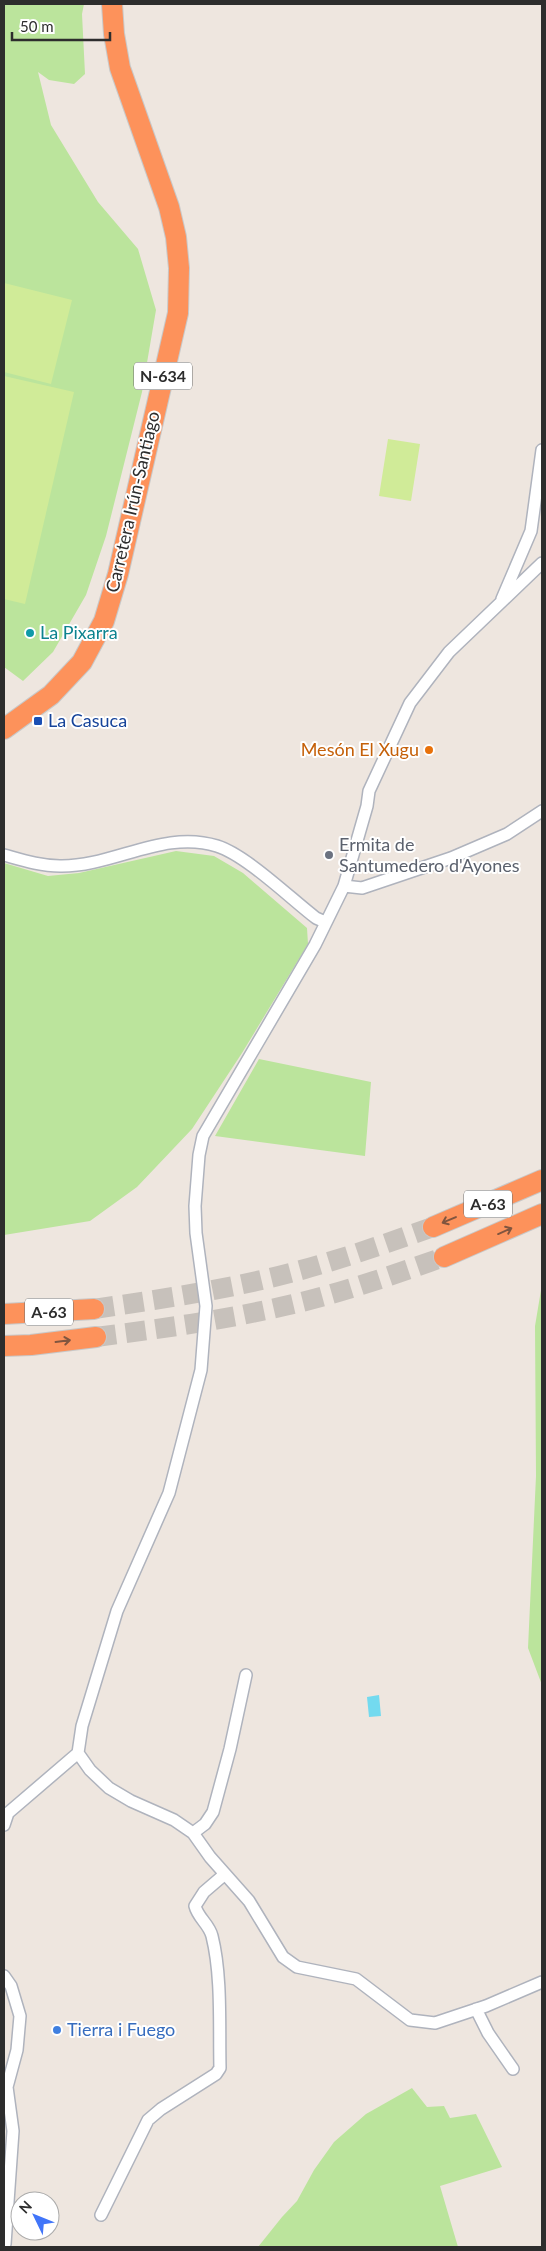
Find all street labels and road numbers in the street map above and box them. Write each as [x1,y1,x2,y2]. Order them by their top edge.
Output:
road number: N-634 [134,362,192,390]
street label: Carretera Irún-Santiago [100,409,164,594]
road number: A-63 [464,1190,512,1218]
road number: A-63 [25,1298,73,1325]

